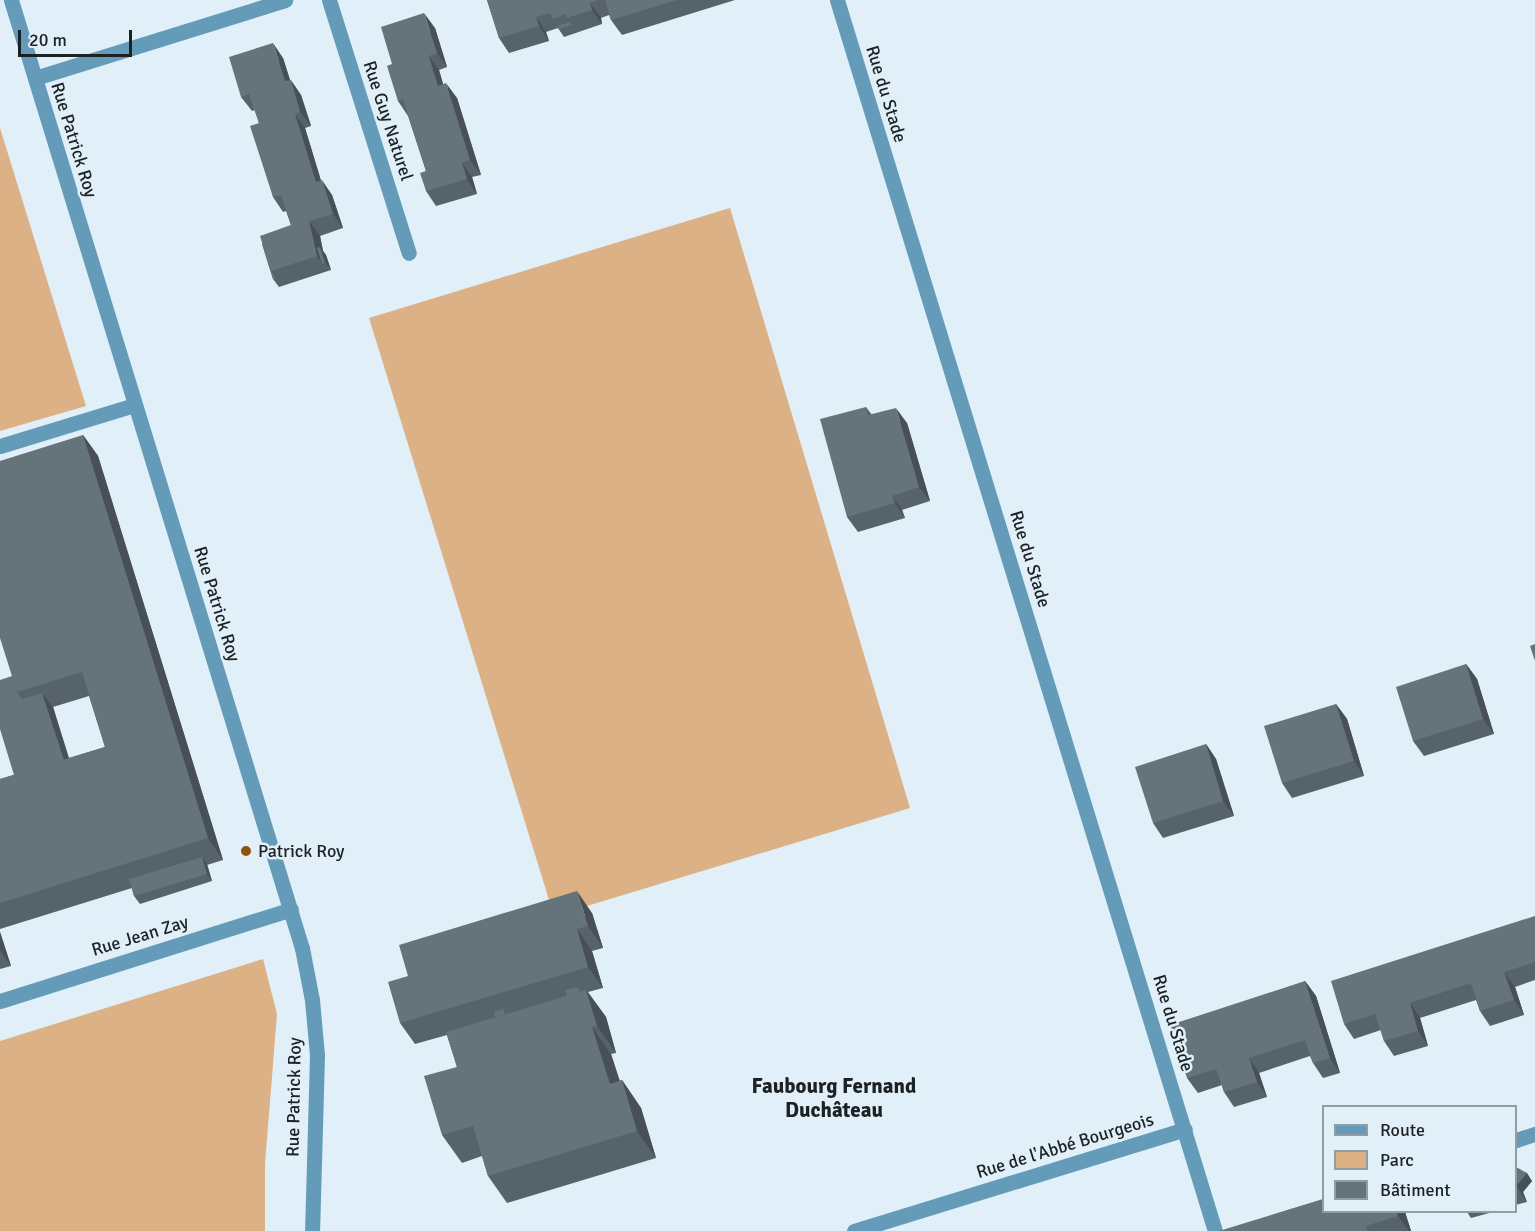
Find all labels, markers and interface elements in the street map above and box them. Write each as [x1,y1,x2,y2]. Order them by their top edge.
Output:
scale bar [21,18,135,56]
text: 20 m [29,29,67,51]
street label: Rue du Stade [861,43,911,145]
street label: Rue Guy Naturel [358,58,418,184]
street label: Rue Patrick Roy [46,80,102,200]
street label: Rue du Stade [1005,508,1055,610]
street label: Rue Patrick Roy [189,544,245,664]
place label: Patrick Roy [258,840,344,862]
marker: Patrick Roy [239,844,253,858]
street label: Rue Jean Zay [89,911,191,961]
street label: Rue du Stade [1148,972,1198,1074]
street label: Rue Patrick Roy [282,1037,306,1157]
district label: Faubourg Fernand Duchâteau [752,1073,916,1123]
legend [1322,1105,1517,1213]
street label: Rue de l'Abbé Bourgeois [974,1109,1156,1183]
text: Route [1380,1119,1425,1141]
text: Parc [1380,1149,1414,1171]
text: Bâtiment [1380,1179,1451,1201]

